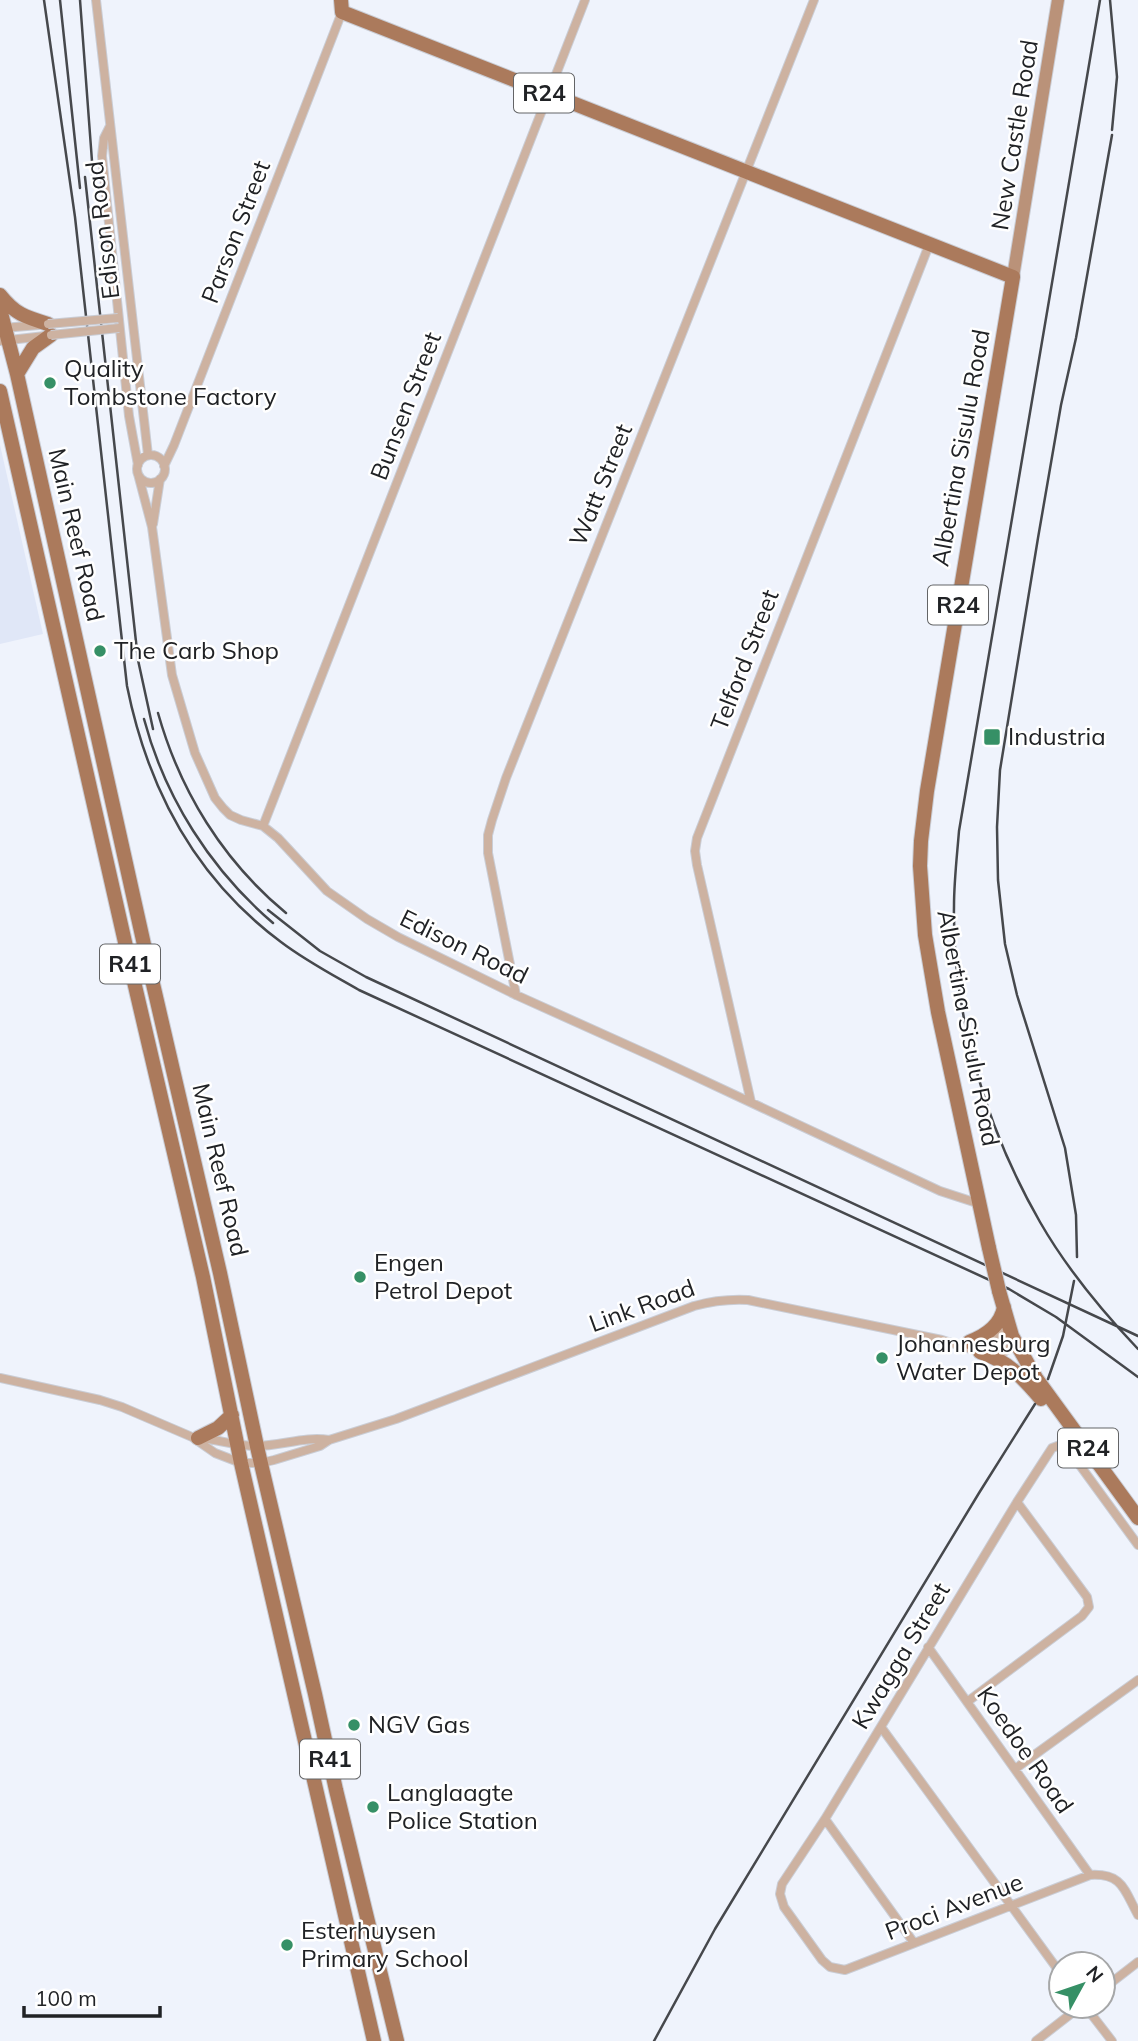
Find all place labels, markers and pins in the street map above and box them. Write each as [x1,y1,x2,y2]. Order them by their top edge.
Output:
place label: Quality Tombstone Factory [64,353,277,411]
marker: Quality Tombstone Factory [42,375,58,391]
place label: The Carb Shop [114,635,279,665]
marker: The Carb Shop [92,643,108,659]
place label: Industria [1008,721,1106,751]
marker: Industria [982,727,1002,747]
place label: Engen Petrol Depot [374,1247,512,1305]
marker: Engen Petrol Depot [352,1269,368,1285]
place label: Johannesburg Water Depot [896,1328,1050,1386]
marker: Johannesburg Water Depot [874,1350,890,1366]
place label: NGV Gas [368,1709,470,1739]
marker: NGV Gas [346,1717,362,1733]
place label: Langlaagte Police Station [387,1777,538,1835]
marker: Langlaagte Police Station [365,1799,381,1815]
place label: Esterhuysen Primary School [301,1915,469,1973]
marker: Esterhuysen Primary School [279,1937,295,1953]

